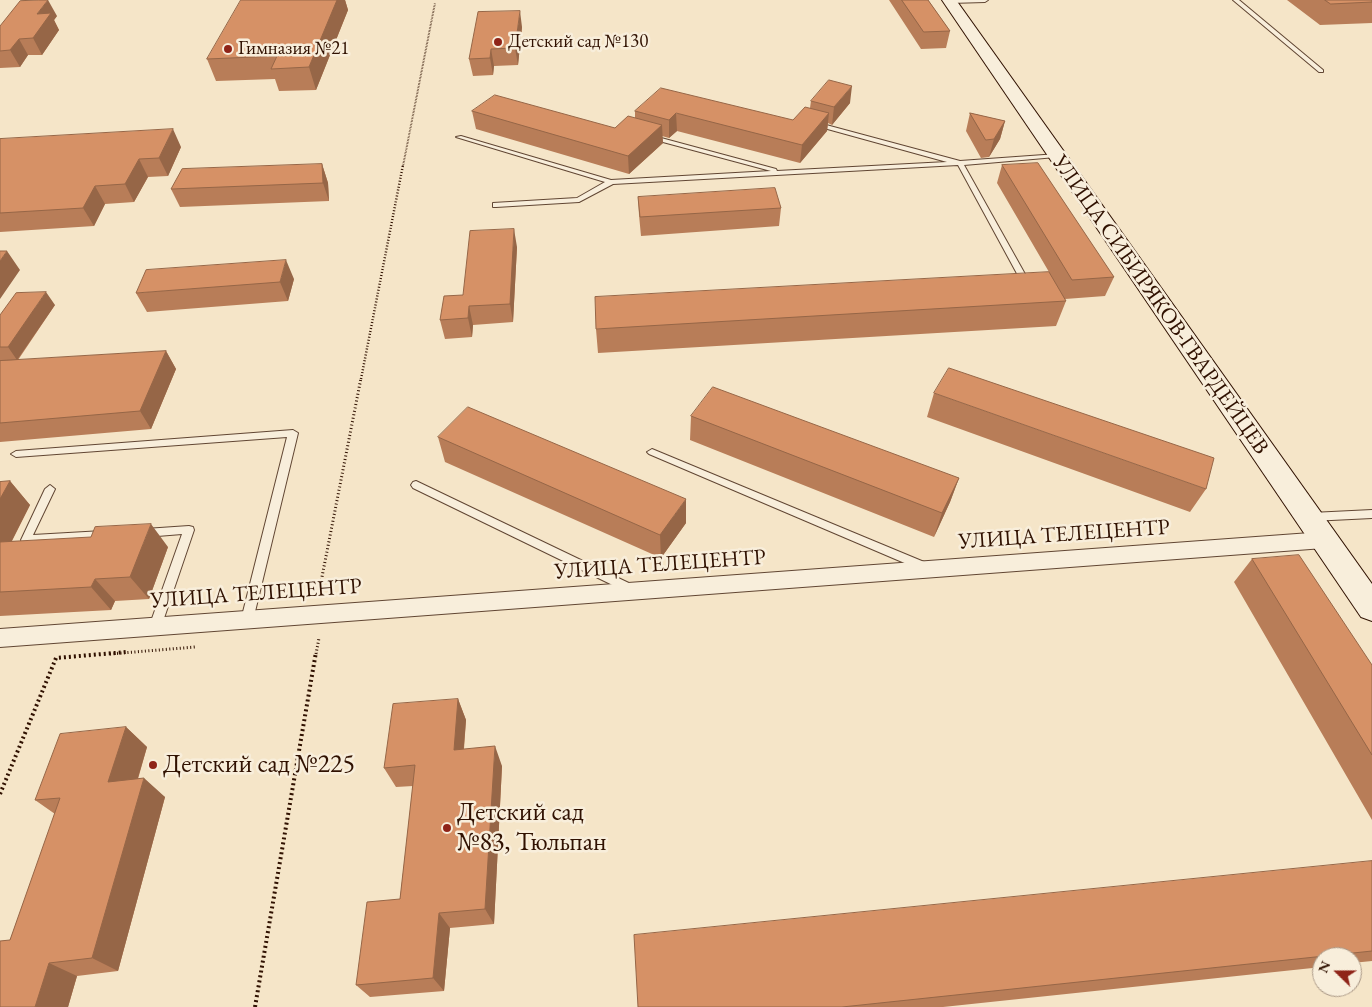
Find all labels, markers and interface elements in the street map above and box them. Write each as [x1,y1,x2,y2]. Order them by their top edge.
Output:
place label: Детский сад №130 [508,31,648,53]
marker: Детский сад №130 [492,36,504,48]
place label: Гимназия №21 [238,38,349,60]
marker: Гимназия №21 [222,43,234,55]
street label: УЛИЦА СИБИРЯКОВ-ГВАРДЕЙЦЕВ [1046,150,1274,460]
street label: УЛИЦА ТЕЛЕЦЕНТР [957,514,1171,556]
street label: УЛИЦА ТЕЛЕЦЕНТР [553,544,767,586]
street label: УЛИЦА ТЕЛЕЦЕНТР [149,573,363,615]
place label: Детский сад №225 [163,749,355,781]
marker: Детский сад №225 [147,759,159,771]
place label: Детский сад №83, Тюльпан [457,797,607,858]
marker: Детский сад №83, Тюльпан [441,822,453,834]
north arrow [1312,947,1362,997]
text: N [1314,958,1334,975]

